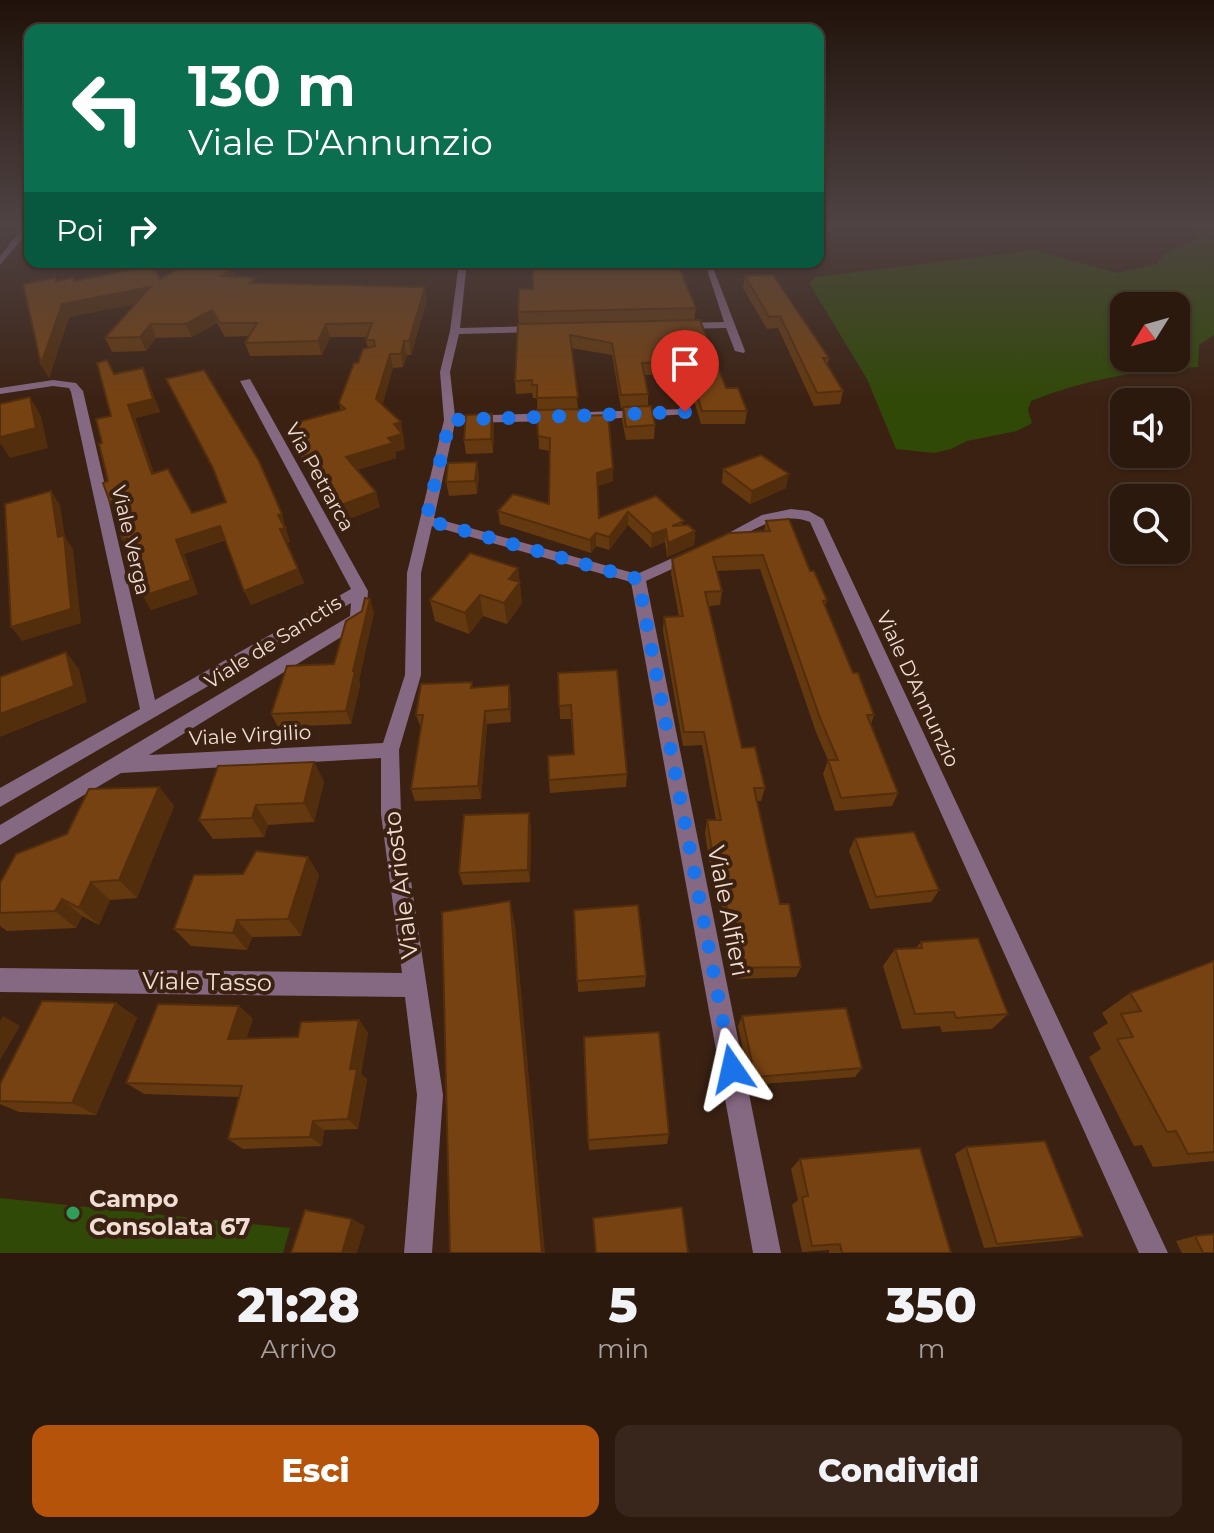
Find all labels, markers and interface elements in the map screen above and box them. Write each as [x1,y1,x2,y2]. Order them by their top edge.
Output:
text: 130 m [188,52,356,120]
icon: left [56,56,160,160]
text: Viale D'Annunzio [188,120,493,164]
icon: right [120,208,164,252]
text: Poi [56,212,104,249]
north arrow [1110,292,1190,372]
map controls [1110,292,1190,564]
pin [651,330,719,412]
icon: arrive [663,342,707,386]
button: sound [1110,388,1190,468]
street label: Via Petrarca [280,419,360,535]
street label: Viale Verga [107,483,155,597]
button: search [1110,484,1190,564]
street label: Viale de Sanctis [200,590,346,694]
street label: Viale D'Annunzio [871,607,965,771]
street label: Viale Virgilio [188,720,312,750]
street label: Viale Ariosto [377,810,424,960]
street label: Viale Alfieri [702,843,755,979]
street label: Viale Tasso [142,966,272,997]
position arrow [690,1027,774,1111]
place label: Campo Consolata 67 [89,1184,251,1241]
marker: Campo Consolata 67 [64,1204,82,1222]
text: 21:28 [237,1276,360,1334]
text: 5 [608,1276,638,1334]
text: 350 [886,1276,977,1334]
text: Arrivo [260,1333,337,1365]
text: min [597,1333,649,1365]
text: m [918,1333,945,1365]
button: Esci [32,1425,599,1517]
button: Condividi [615,1425,1182,1517]

